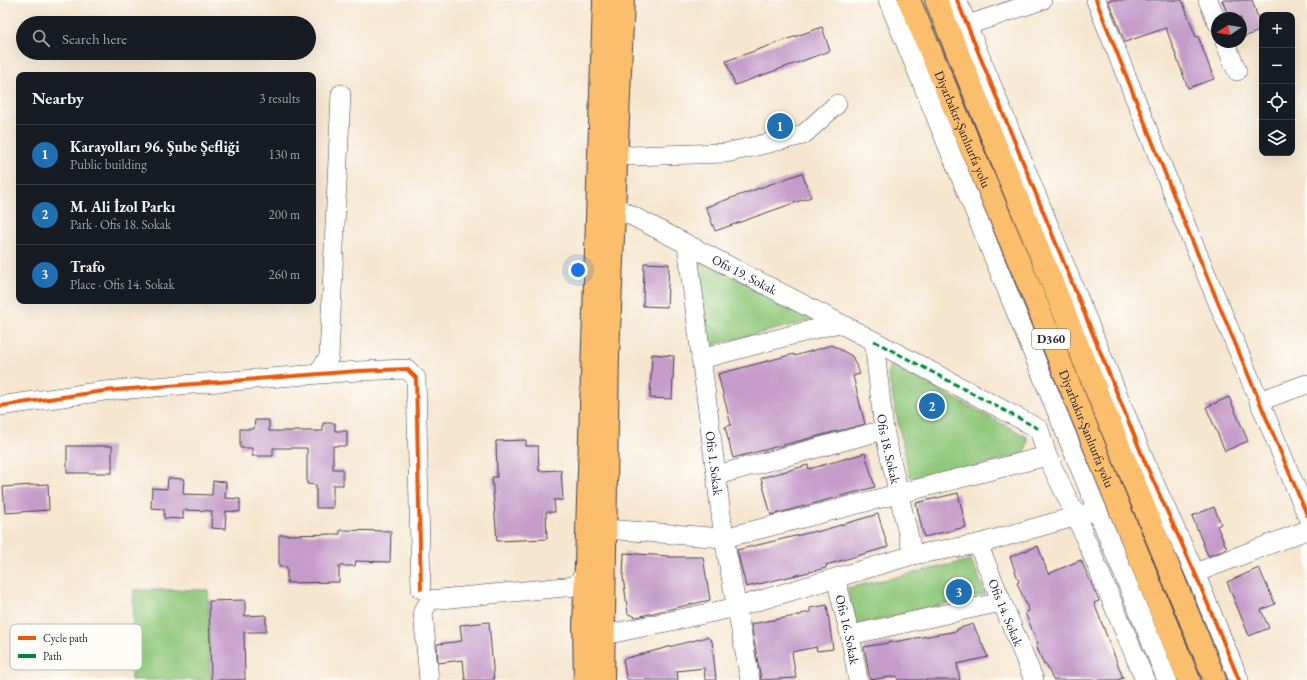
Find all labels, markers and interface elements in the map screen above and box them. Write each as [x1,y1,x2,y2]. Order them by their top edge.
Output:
north arrow [1211,12,1247,48]
map controls [1259,12,1295,156]
button: + [1259,12,1295,48]
search box [16,16,316,60]
icon: search [30,27,52,49]
text: Search here [62,29,127,48]
button: − [1259,48,1295,84]
street label: Diyarbakır-Şanlıurfa yolu [931,68,995,190]
button: locate [1259,84,1295,120]
text: Nearby [32,87,84,109]
text: 3 results [259,90,300,107]
pin: 1 [767,111,793,141]
button: layers [1259,120,1295,156]
text: Karayolları 96. Şube Şefliği [70,137,240,156]
text: 1 [42,146,48,163]
text: 130 m [269,146,300,163]
text: Public building [70,156,147,173]
text: M. Ali İzol Parkı [70,197,175,216]
text: 2 [42,206,48,223]
text: 200 m [269,206,300,223]
text: Park · Ofis 18. Sokak [70,216,171,233]
street label: Ofis 19. Sokak [709,250,781,298]
text: Trafo [70,257,105,276]
your location [568,260,588,280]
text: 3 [42,266,48,283]
text: 260 m [269,266,300,283]
text: Place · Ofis 14. Sokak [70,276,175,293]
road number: D360 [1032,329,1070,349]
street label: Diyarbakır-Şanlıurfa yolu [1056,367,1119,490]
pin: 2 [919,391,945,421]
street label: Ofis 18. Sokak [874,413,905,486]
street label: Ofis 1. Sokak [702,430,727,497]
street label: Ofis 14. Sokak [985,576,1028,649]
pin: 3 [946,577,972,607]
street label: Ofis 16. Sokak [832,593,864,667]
legend [10,624,142,670]
text: Cycle path [43,631,88,645]
text: Path [43,649,62,663]

